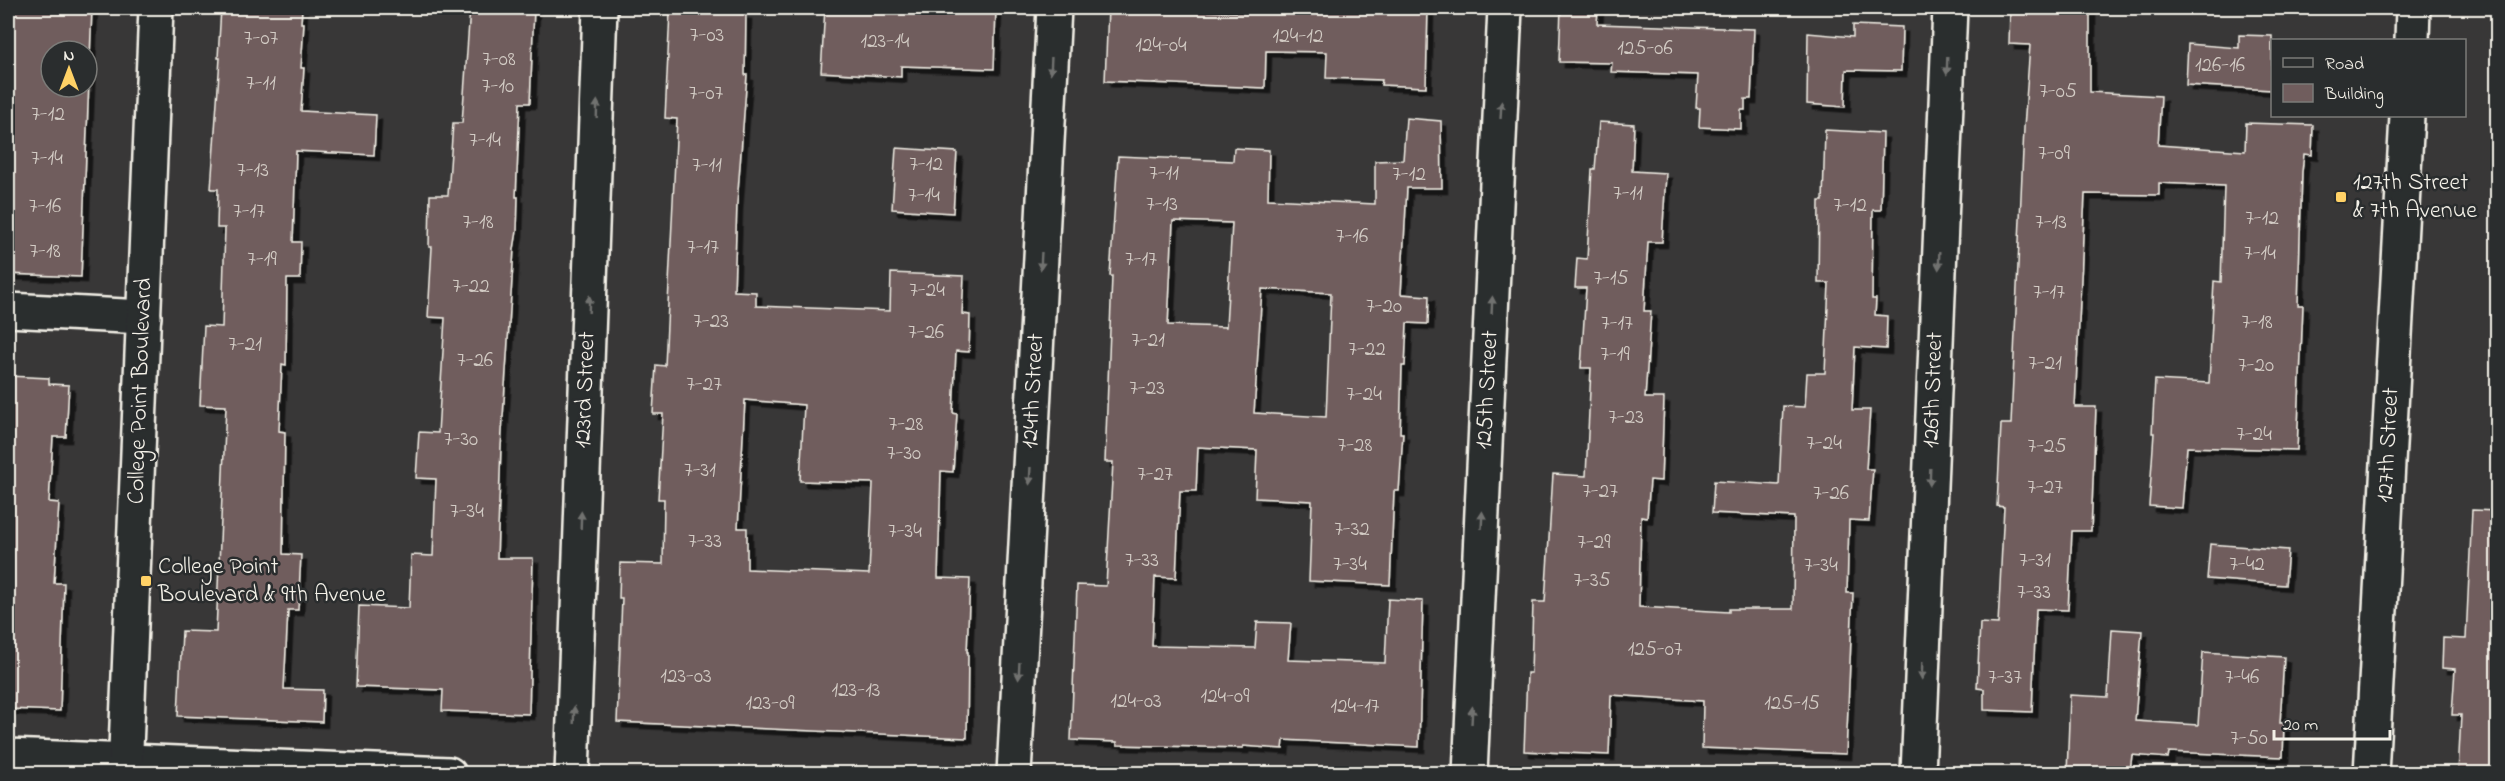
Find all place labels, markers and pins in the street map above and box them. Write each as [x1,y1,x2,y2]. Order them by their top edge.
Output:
place label: 127th Street & 7th Avenue [2353,166,2477,229]
marker: 127th Street & 7th Avenue [2334,190,2348,204]
place label: College Point Boulevard & 9th Avenue [157,550,386,613]
marker: College Point Boulevard & 9th Avenue [139,574,153,588]

